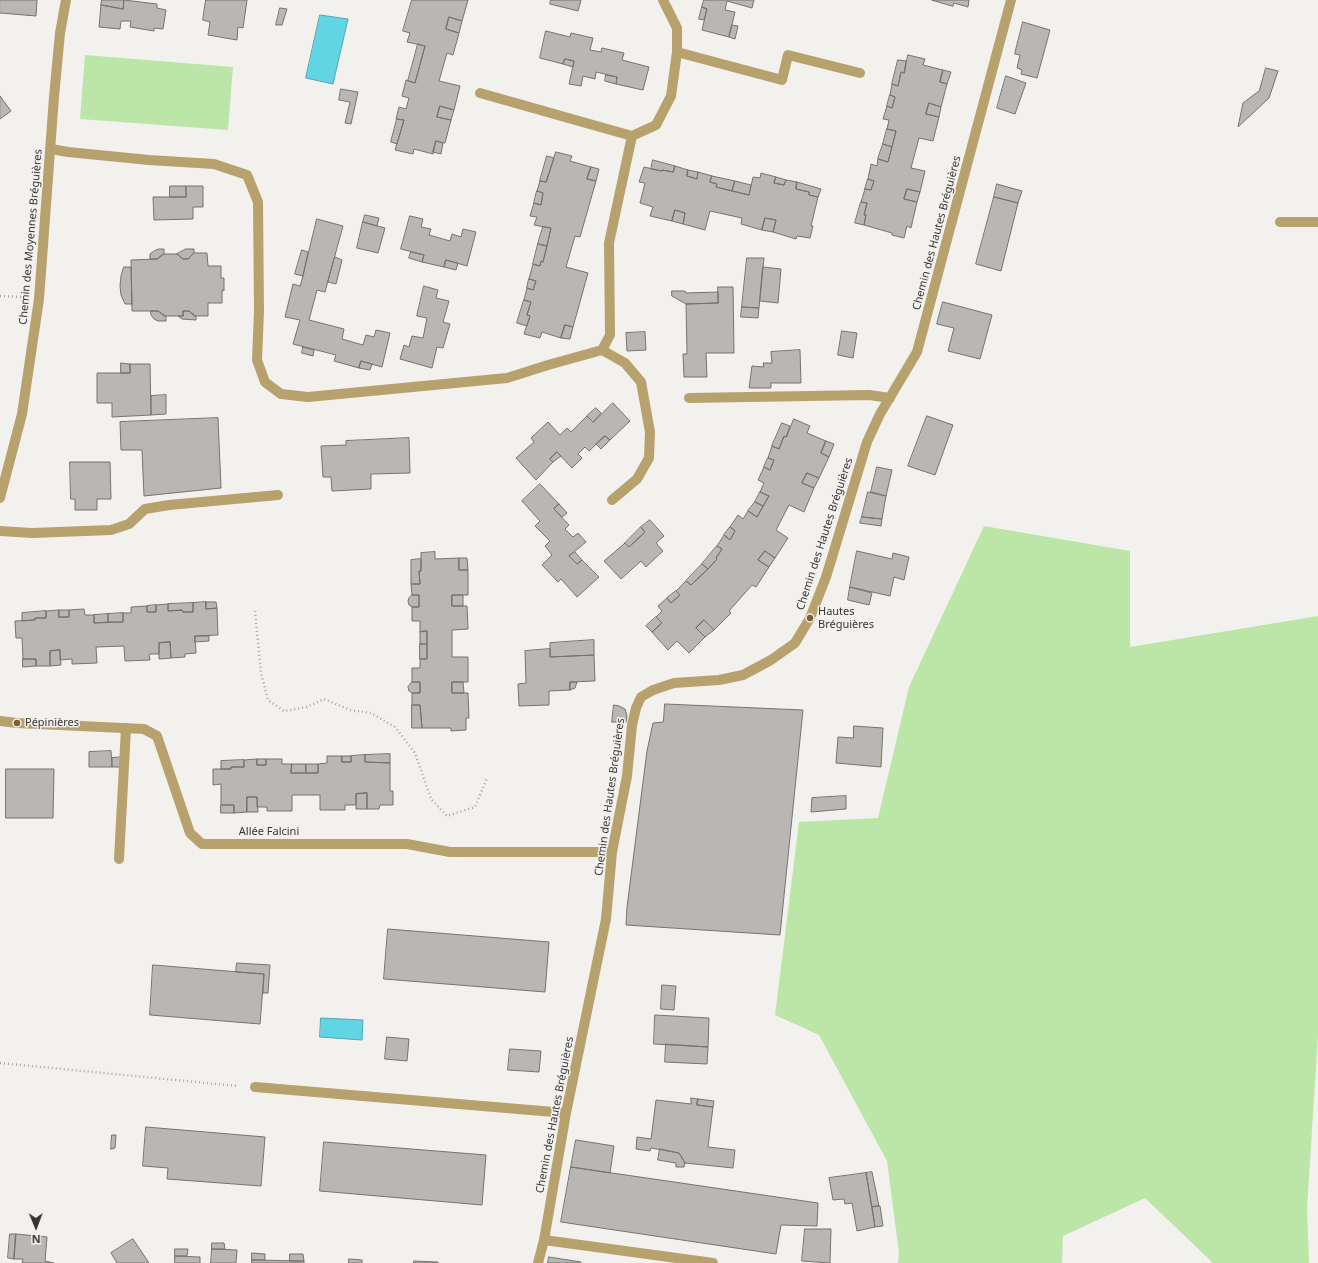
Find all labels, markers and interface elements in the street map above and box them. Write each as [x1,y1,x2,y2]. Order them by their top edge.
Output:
street label: Chemin des Moyennes Bréguières [17,149,45,325]
street label: Chemin des Hautes Bréguières [910,154,964,312]
street label: Chemin des Hautes Bréguières [794,456,856,612]
place label: Hautes Bréguières [818,605,874,631]
marker: Hautes Bréguières [805,613,815,623]
place label: Pépinières [25,716,79,730]
street label: Chemin des Hautes Bréguières [592,717,628,877]
marker: Pépinières [12,718,22,728]
street label: Allée Falcini [239,825,299,839]
street label: Chemin des Hautes Bréguières [533,1036,577,1194]
north arrow [16,1207,56,1247]
text: N [32,1232,41,1247]

